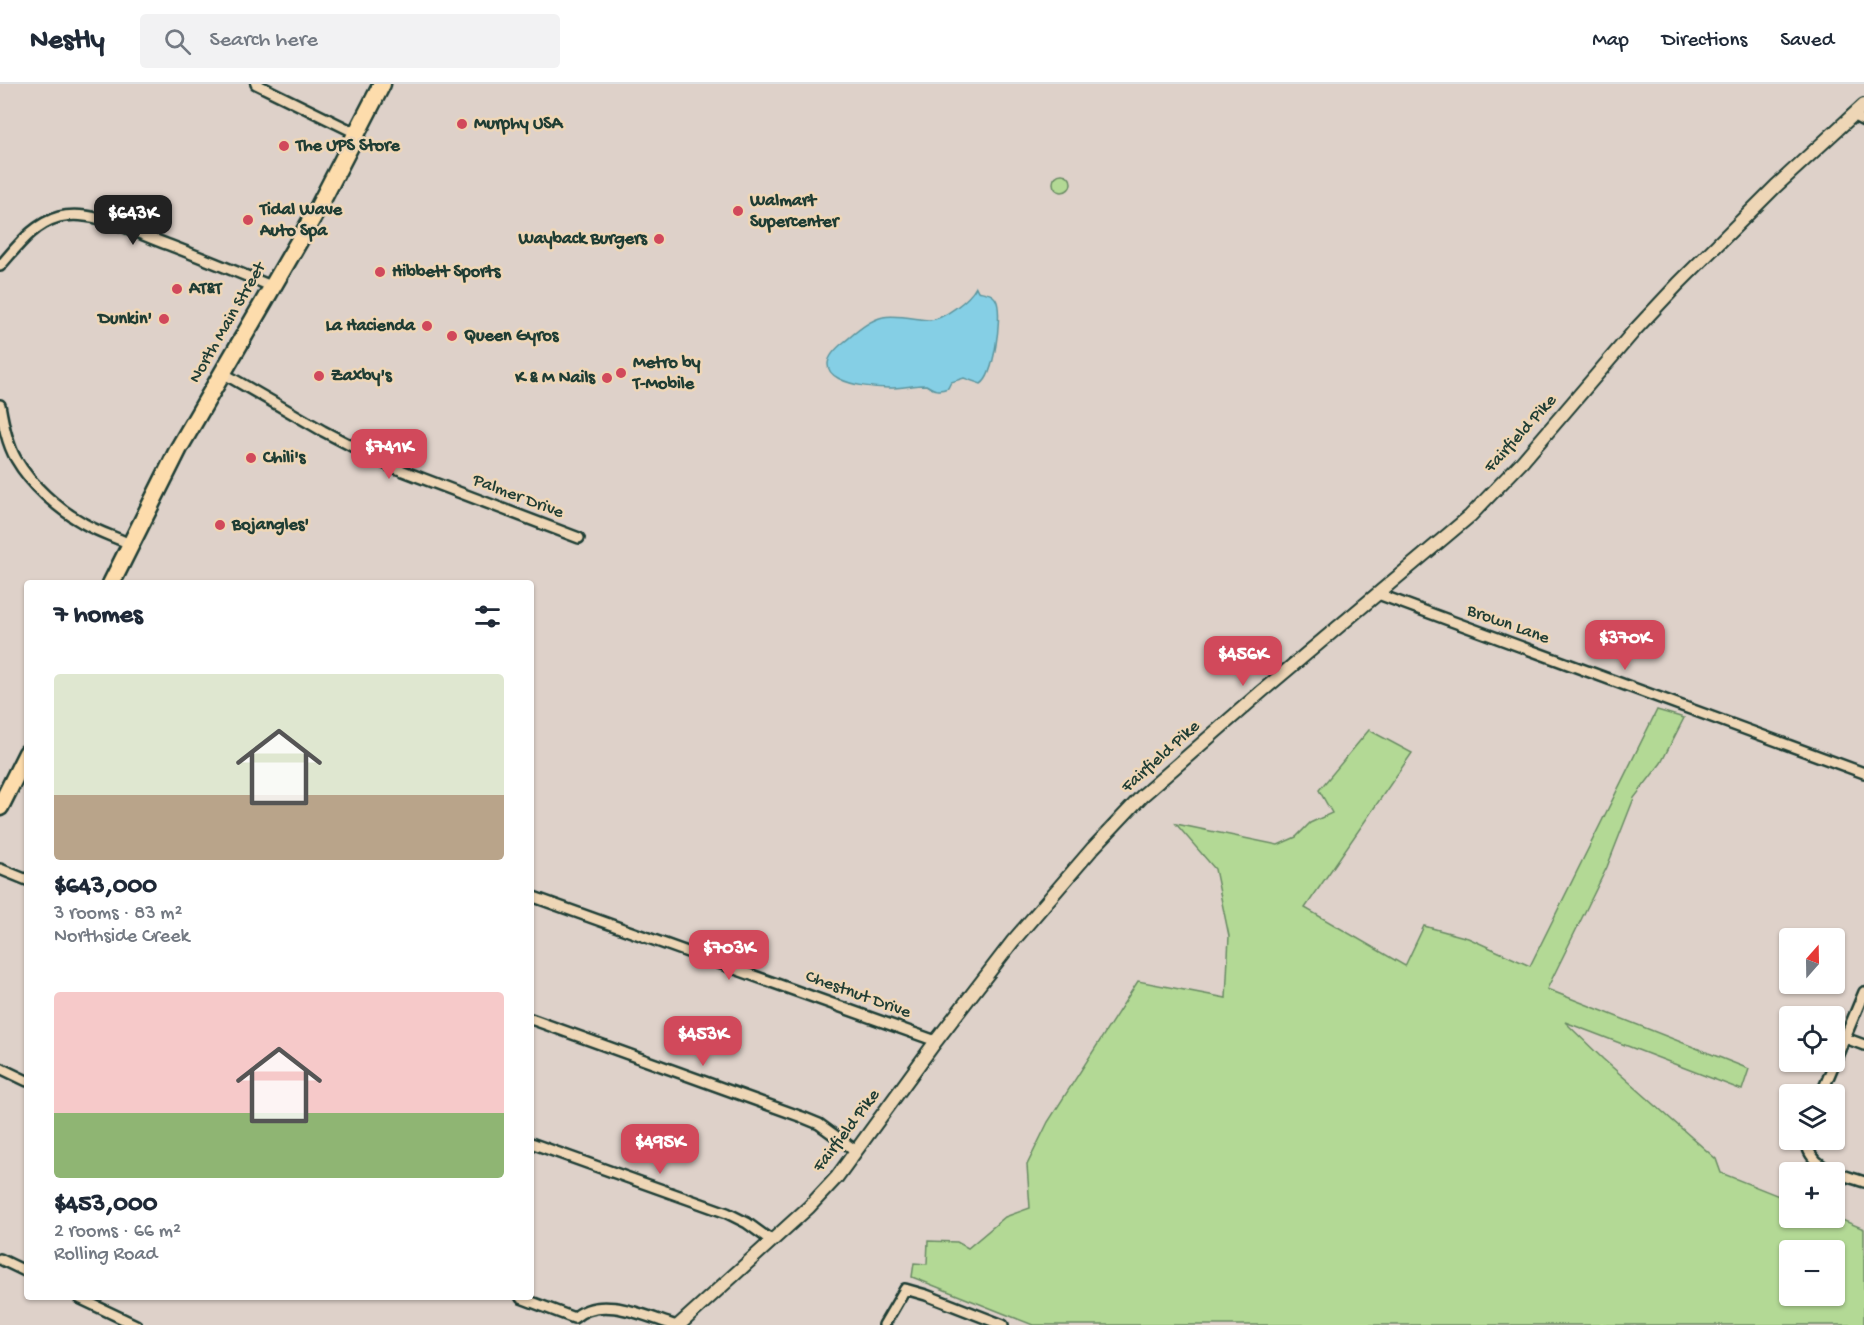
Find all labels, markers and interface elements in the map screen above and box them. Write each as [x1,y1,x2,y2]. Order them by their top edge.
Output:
search box [140,14,560,68]
text: Nestly [30,25,104,58]
icon: search [161,25,194,58]
text: Search here [209,28,318,54]
text: Map [1592,29,1629,54]
text: Directions [1662,29,1747,54]
text: Saved [1780,29,1834,54]
place label: Murphy USA [474,114,564,135]
marker: Murphy USA [455,117,469,131]
place label: The UPS Store [294,136,400,157]
marker: The UPS Store [277,139,291,153]
place label: Walmart Supercenter [749,191,841,233]
pin: $643K [91,195,175,246]
place label: Tidal Wave Auto Spa [258,200,343,242]
text: $643K [108,203,158,226]
marker: Walmart Supercenter [731,204,745,218]
marker: Tidal Wave Auto Spa [241,213,255,227]
place label: Wayback Burgers [517,229,648,250]
marker: Wayback Burgers [652,232,666,246]
street label: North Main Street [185,257,272,387]
place label: Hibbett Sports [392,262,502,283]
marker: Hibbett Sports [373,265,387,279]
place label: AT&T [188,279,223,300]
marker: AT&T [170,282,184,296]
place label: Dunkin' [96,309,152,330]
marker: Dunkin' [157,312,171,326]
place label: La Hacienda [325,316,416,337]
marker: La Hacienda [420,319,434,333]
place label: Queen Gyros [464,326,560,347]
marker: Queen Gyros [445,329,459,343]
place label: Metro by T-Mobile [631,353,701,395]
place label: Zaxby's [331,366,393,387]
marker: Metro by T-Mobile [614,366,628,380]
place label: K & M Nails [514,368,596,389]
marker: Zaxby's [312,369,326,383]
marker: K & M Nails [600,371,614,385]
street label: Fairfield Pike [1480,390,1562,478]
pin: $741K [347,429,431,480]
text: $741K [365,437,413,460]
place label: Chili's [262,448,307,469]
marker: Chili's [244,451,258,465]
street label: Palmer Drive [469,470,567,524]
place label: Bojangles' [231,515,309,536]
marker: Bojangles' [213,518,227,532]
icon: filters [471,600,504,633]
street label: Brown Lane [1463,600,1553,650]
text: 7 homes [54,601,143,632]
pin: $370K [1583,620,1667,671]
text: $370K [1599,628,1651,651]
pin: $456K [1201,636,1285,687]
text: $456K [1218,644,1268,667]
icon: home [225,713,333,821]
street label: Fairfield Pike [1117,716,1205,798]
text: $643,000 [54,872,157,903]
text: 3 rooms · 83 m² [54,903,182,926]
text: Northside Creek [54,926,189,949]
north arrow [1779,928,1845,994]
map controls [1779,928,1845,1306]
pin: $703K [687,930,771,981]
text: $703K [703,938,755,961]
street label: Chestnut Drive [802,966,914,1024]
button: locate [1779,1006,1845,1072]
pin: $453K [661,1016,745,1067]
text: $453K [678,1024,728,1047]
icon: home [225,1031,333,1139]
button: layers [1779,1084,1845,1150]
street label: Fairfield Pike [808,1085,885,1177]
pin: $495K [618,1124,702,1175]
text: $495K [635,1132,685,1155]
button: + [1779,1162,1845,1228]
text: $453,000 [54,1190,158,1221]
text: 2 rooms · 66 m² [54,1221,181,1244]
button: − [1779,1240,1845,1306]
text: Rolling Road [54,1244,157,1267]

